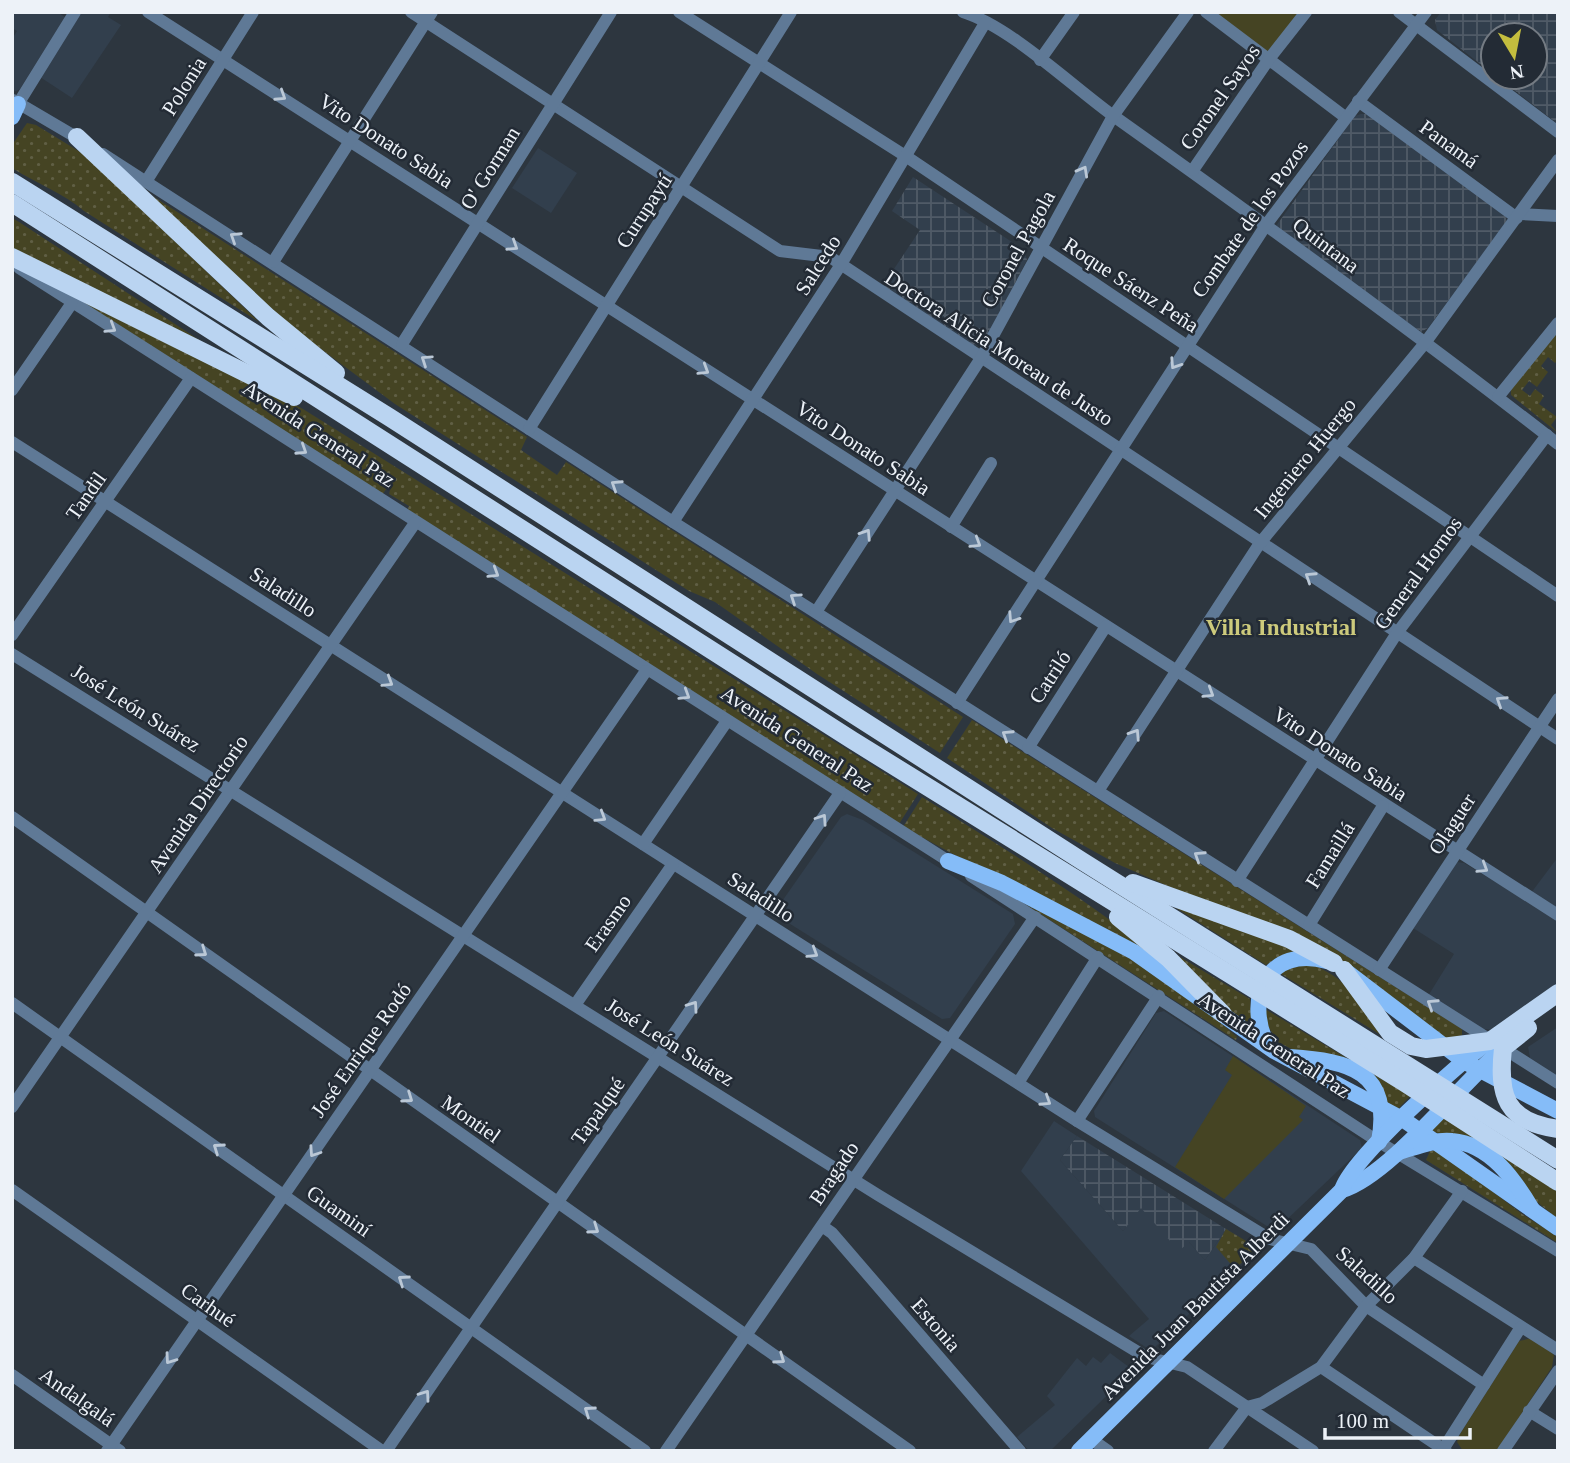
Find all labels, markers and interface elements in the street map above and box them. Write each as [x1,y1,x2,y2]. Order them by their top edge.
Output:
north arrow [1479,21,1549,91]
street label: Coronel Sayos [1175,40,1265,154]
street label: Polonia [157,52,212,120]
text: N [1508,61,1525,84]
one-way arrow [273,88,286,101]
street label: Vito Donato Sabia [314,89,458,194]
street label: Panamá [1415,115,1483,174]
street label: O' Gorman [455,122,525,214]
street label: Combate de los Pozos [1187,136,1313,302]
one-way arrow [1075,166,1088,178]
street label: Curupaytí [611,169,677,253]
street label: Coronel Pagola [976,186,1060,312]
street label: Quintana [1288,212,1364,278]
street label: Salcedo [790,230,846,300]
one-way arrow [229,232,242,245]
street label: Roque Sáenz Peña [1059,232,1204,338]
one-way arrow [505,238,518,250]
street label: Doctora Alicia Moreau de Justo [880,265,1118,431]
one-way arrow [103,319,116,332]
one-way arrow [421,356,434,369]
one-way arrow [1170,357,1183,370]
one-way arrow [696,361,709,374]
street label: Avenida General Paz [238,376,400,492]
street label: Ingeniero Huergo [1249,393,1361,523]
street label: Vito Donato Sabia [791,396,935,501]
one-way arrow [295,442,308,455]
street label: Tandil [61,467,111,525]
one-way arrow [611,481,624,494]
street label: General Hornos [1369,512,1467,634]
one-way arrow [857,529,870,542]
one-way arrow [969,535,982,548]
street label: Saladillo [245,562,321,622]
one-way arrow [486,565,499,578]
one-way arrow [1305,572,1318,585]
one-way arrow [790,594,803,606]
one-way arrow [1009,610,1021,623]
district label: Villa Industrial [1206,615,1356,640]
street label: Catriló [1024,646,1076,708]
street label: José León Suárez [67,659,205,757]
one-way arrow [380,674,393,687]
street label: Avenida General Paz [716,681,878,797]
one-way arrow [1202,684,1215,697]
one-way arrow [678,687,691,700]
one-way arrow [1496,697,1509,709]
street label: Vito Donato Sabia [1268,702,1412,807]
one-way arrow [1127,728,1140,741]
street label: Avenida Directorio [143,730,253,878]
one-way arrow [1001,730,1014,743]
street label: Olaguer [1424,789,1480,859]
one-way arrow [593,809,606,822]
one-way arrow [814,814,826,827]
street label: Famaillá [1300,817,1360,893]
one-way arrow [1194,852,1207,864]
one-way arrow [1476,859,1489,872]
street label: Saladillo [723,867,799,927]
street label: Erasmo [580,890,636,956]
one-way arrow [194,944,207,956]
one-way arrow [805,945,818,958]
street label: José Enrique Rodó [306,978,416,1122]
street label: Avenida General Paz [1193,987,1355,1103]
street label: José León Suárez [601,993,739,1091]
one-way arrow [1427,1000,1440,1013]
one-way arrow [685,1001,698,1014]
street label: Tapalqué [566,1073,630,1149]
one-way arrow [400,1090,413,1102]
street label: Montiel [437,1090,505,1148]
one-way arrow [1039,1092,1052,1105]
street label: Bragado [804,1137,864,1209]
one-way arrow [213,1144,226,1157]
one-way arrow [310,1144,322,1157]
street label: Guaminí [302,1180,376,1242]
street label: Avenida Juan Bautista Alberdi [1096,1207,1294,1405]
one-way arrow [586,1221,599,1233]
street label: Saladillo [1331,1241,1403,1309]
one-way arrow [398,1276,411,1288]
street label: Carhué [176,1278,240,1332]
street label: Estonia [906,1293,966,1357]
one-way arrow [772,1351,785,1363]
one-way arrow [165,1352,178,1365]
street label: Andalgalá [35,1362,120,1432]
one-way arrow [417,1390,429,1403]
scale bar [1325,1396,1470,1440]
one-way arrow [584,1407,597,1420]
text: 100 m [1336,1409,1389,1433]

